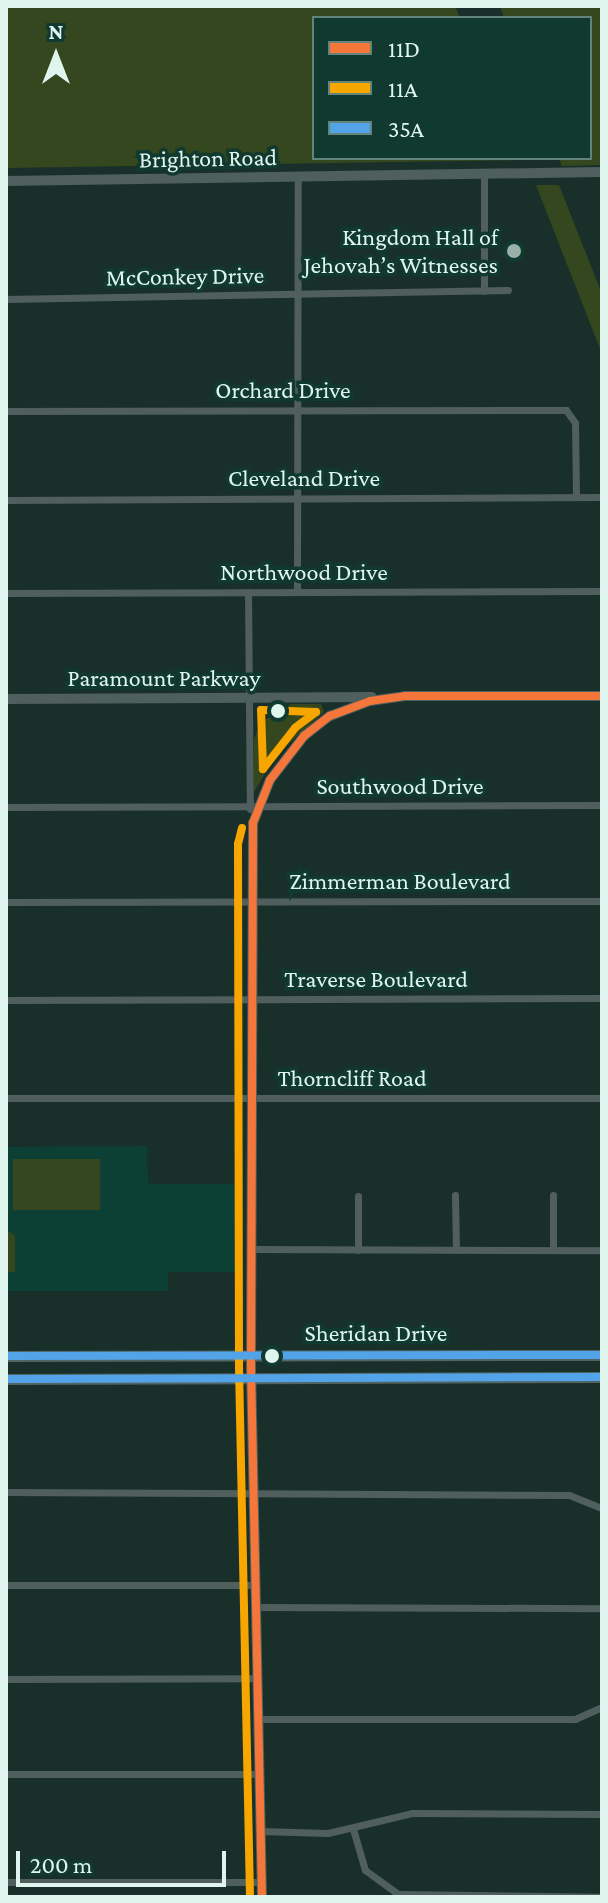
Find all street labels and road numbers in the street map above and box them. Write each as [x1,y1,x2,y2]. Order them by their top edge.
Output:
street label: Brighton Road [139,142,277,174]
street label: McConkey Drive [106,260,264,292]
street label: Orchard Drive [215,376,351,404]
street label: Cleveland Drive [228,464,380,492]
street label: Northwood Drive [220,558,388,586]
street label: Paramount Parkway [67,664,261,692]
street label: Southwood Drive [316,772,484,800]
street label: Zimmerman Boulevard [289,867,511,895]
street label: Traverse Boulevard [284,965,468,993]
street label: Thorncliff Road [277,1064,427,1092]
street label: Sheridan Drive [305,1319,447,1347]

